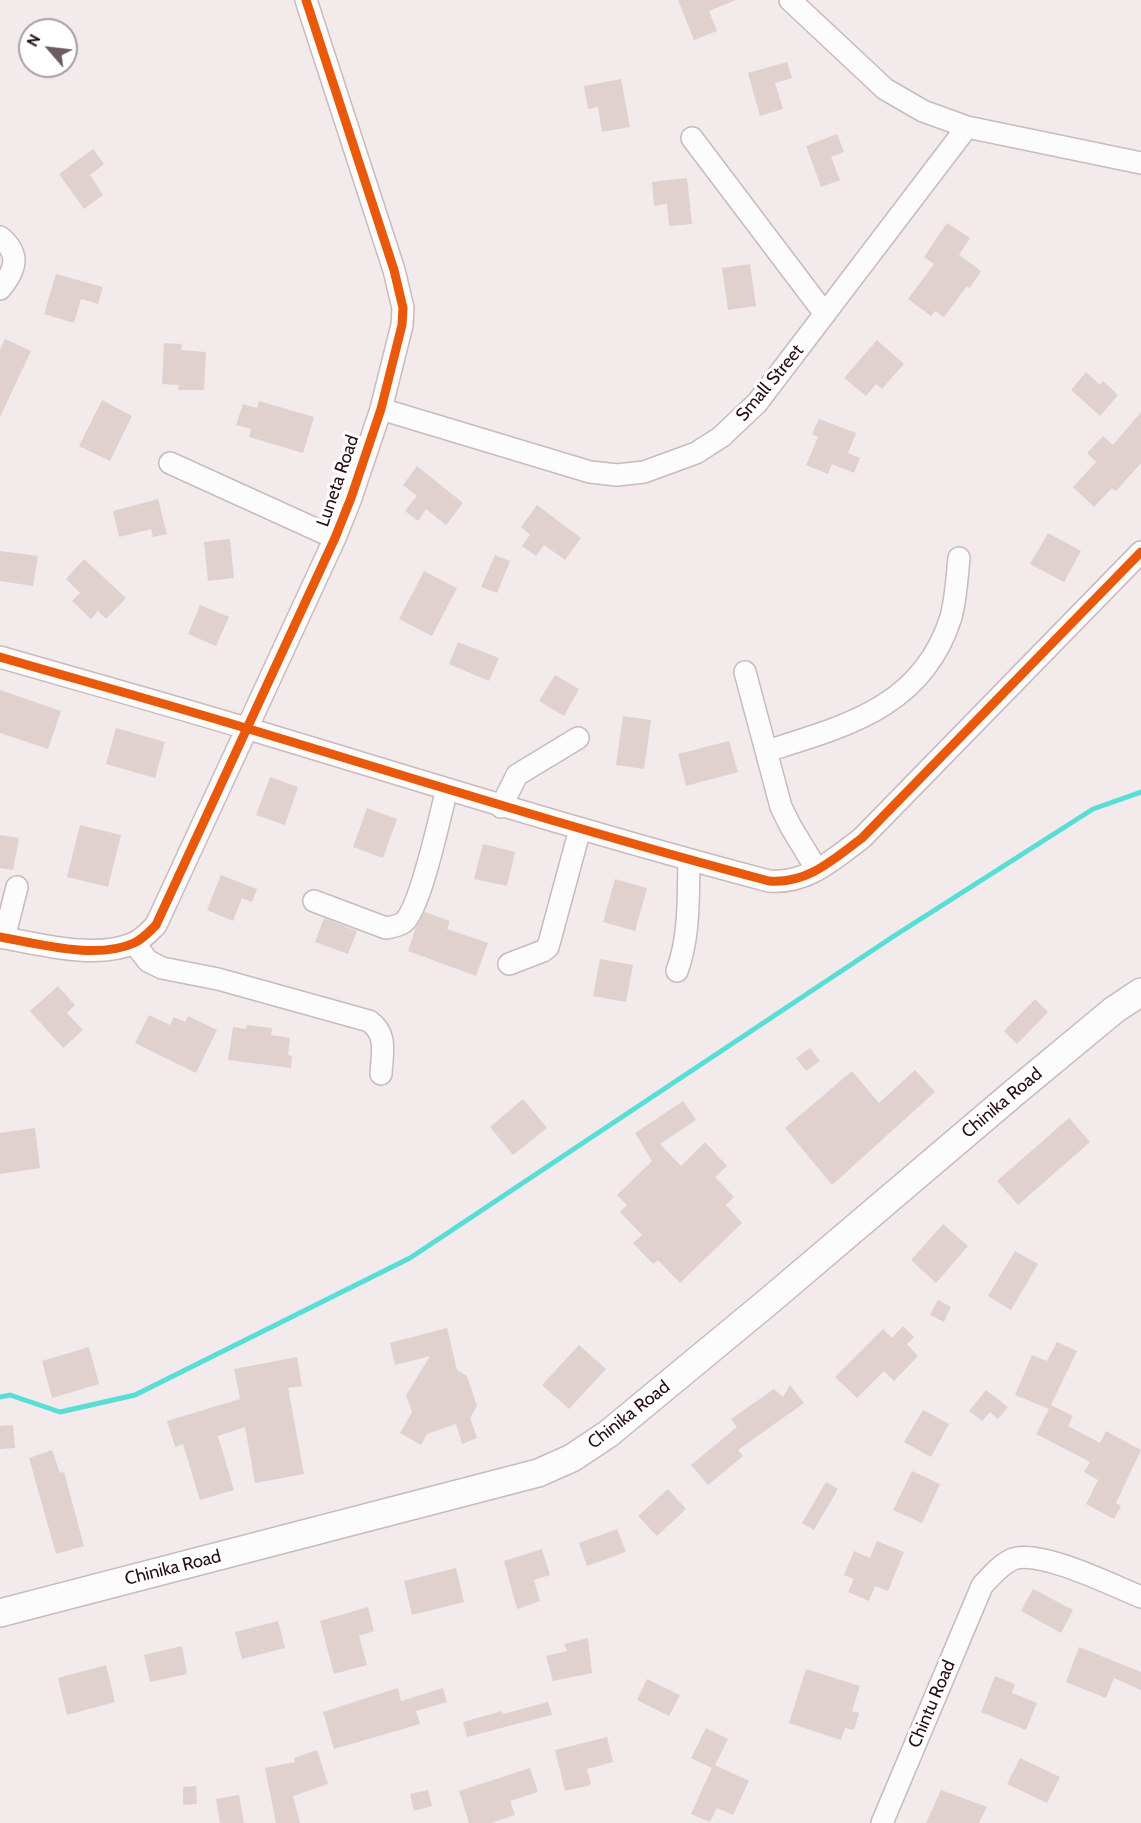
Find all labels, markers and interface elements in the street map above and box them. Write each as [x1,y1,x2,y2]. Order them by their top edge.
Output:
north arrow [18,18,78,78]
text: N [22,31,44,50]
street label: Small Street [732,340,808,426]
street label: Luneta Road [312,432,364,530]
street label: Chinika Road [957,1063,1047,1143]
street label: Chinika Road [584,1376,674,1454]
street label: Chinika Road [123,1546,223,1590]
street label: Chintu Road [904,1657,960,1751]

